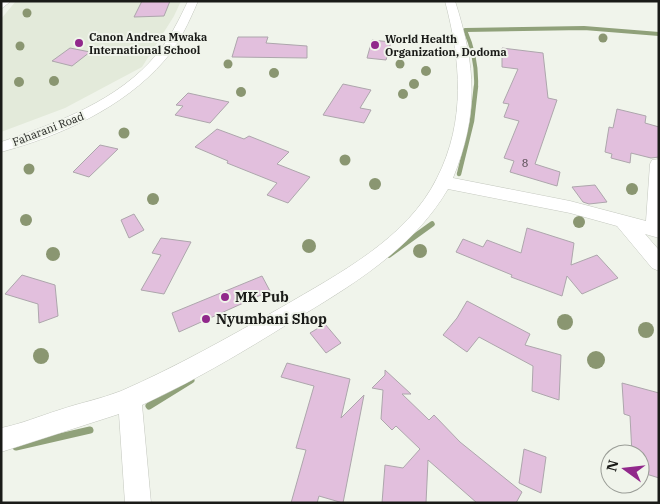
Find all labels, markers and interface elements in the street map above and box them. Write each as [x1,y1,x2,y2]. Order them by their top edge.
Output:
place label: Canon Andrea Mwaka International School [89,30,207,57]
place label: World Health Organization, Dodoma [385,32,507,59]
marker: Canon Andrea Mwaka International School [73,37,85,49]
marker: World Health Organization, Dodoma [369,39,381,51]
street label: Faharani Road [10,109,86,149]
house number: 8 [522,156,528,170]
place label: MK Pub [235,288,289,306]
marker: MK Pub [219,291,231,303]
place label: Nyumbani Shop [216,310,327,328]
marker: Nyumbani Shop [200,313,212,325]
north arrow [600,444,650,494]
text: N [602,458,623,473]

